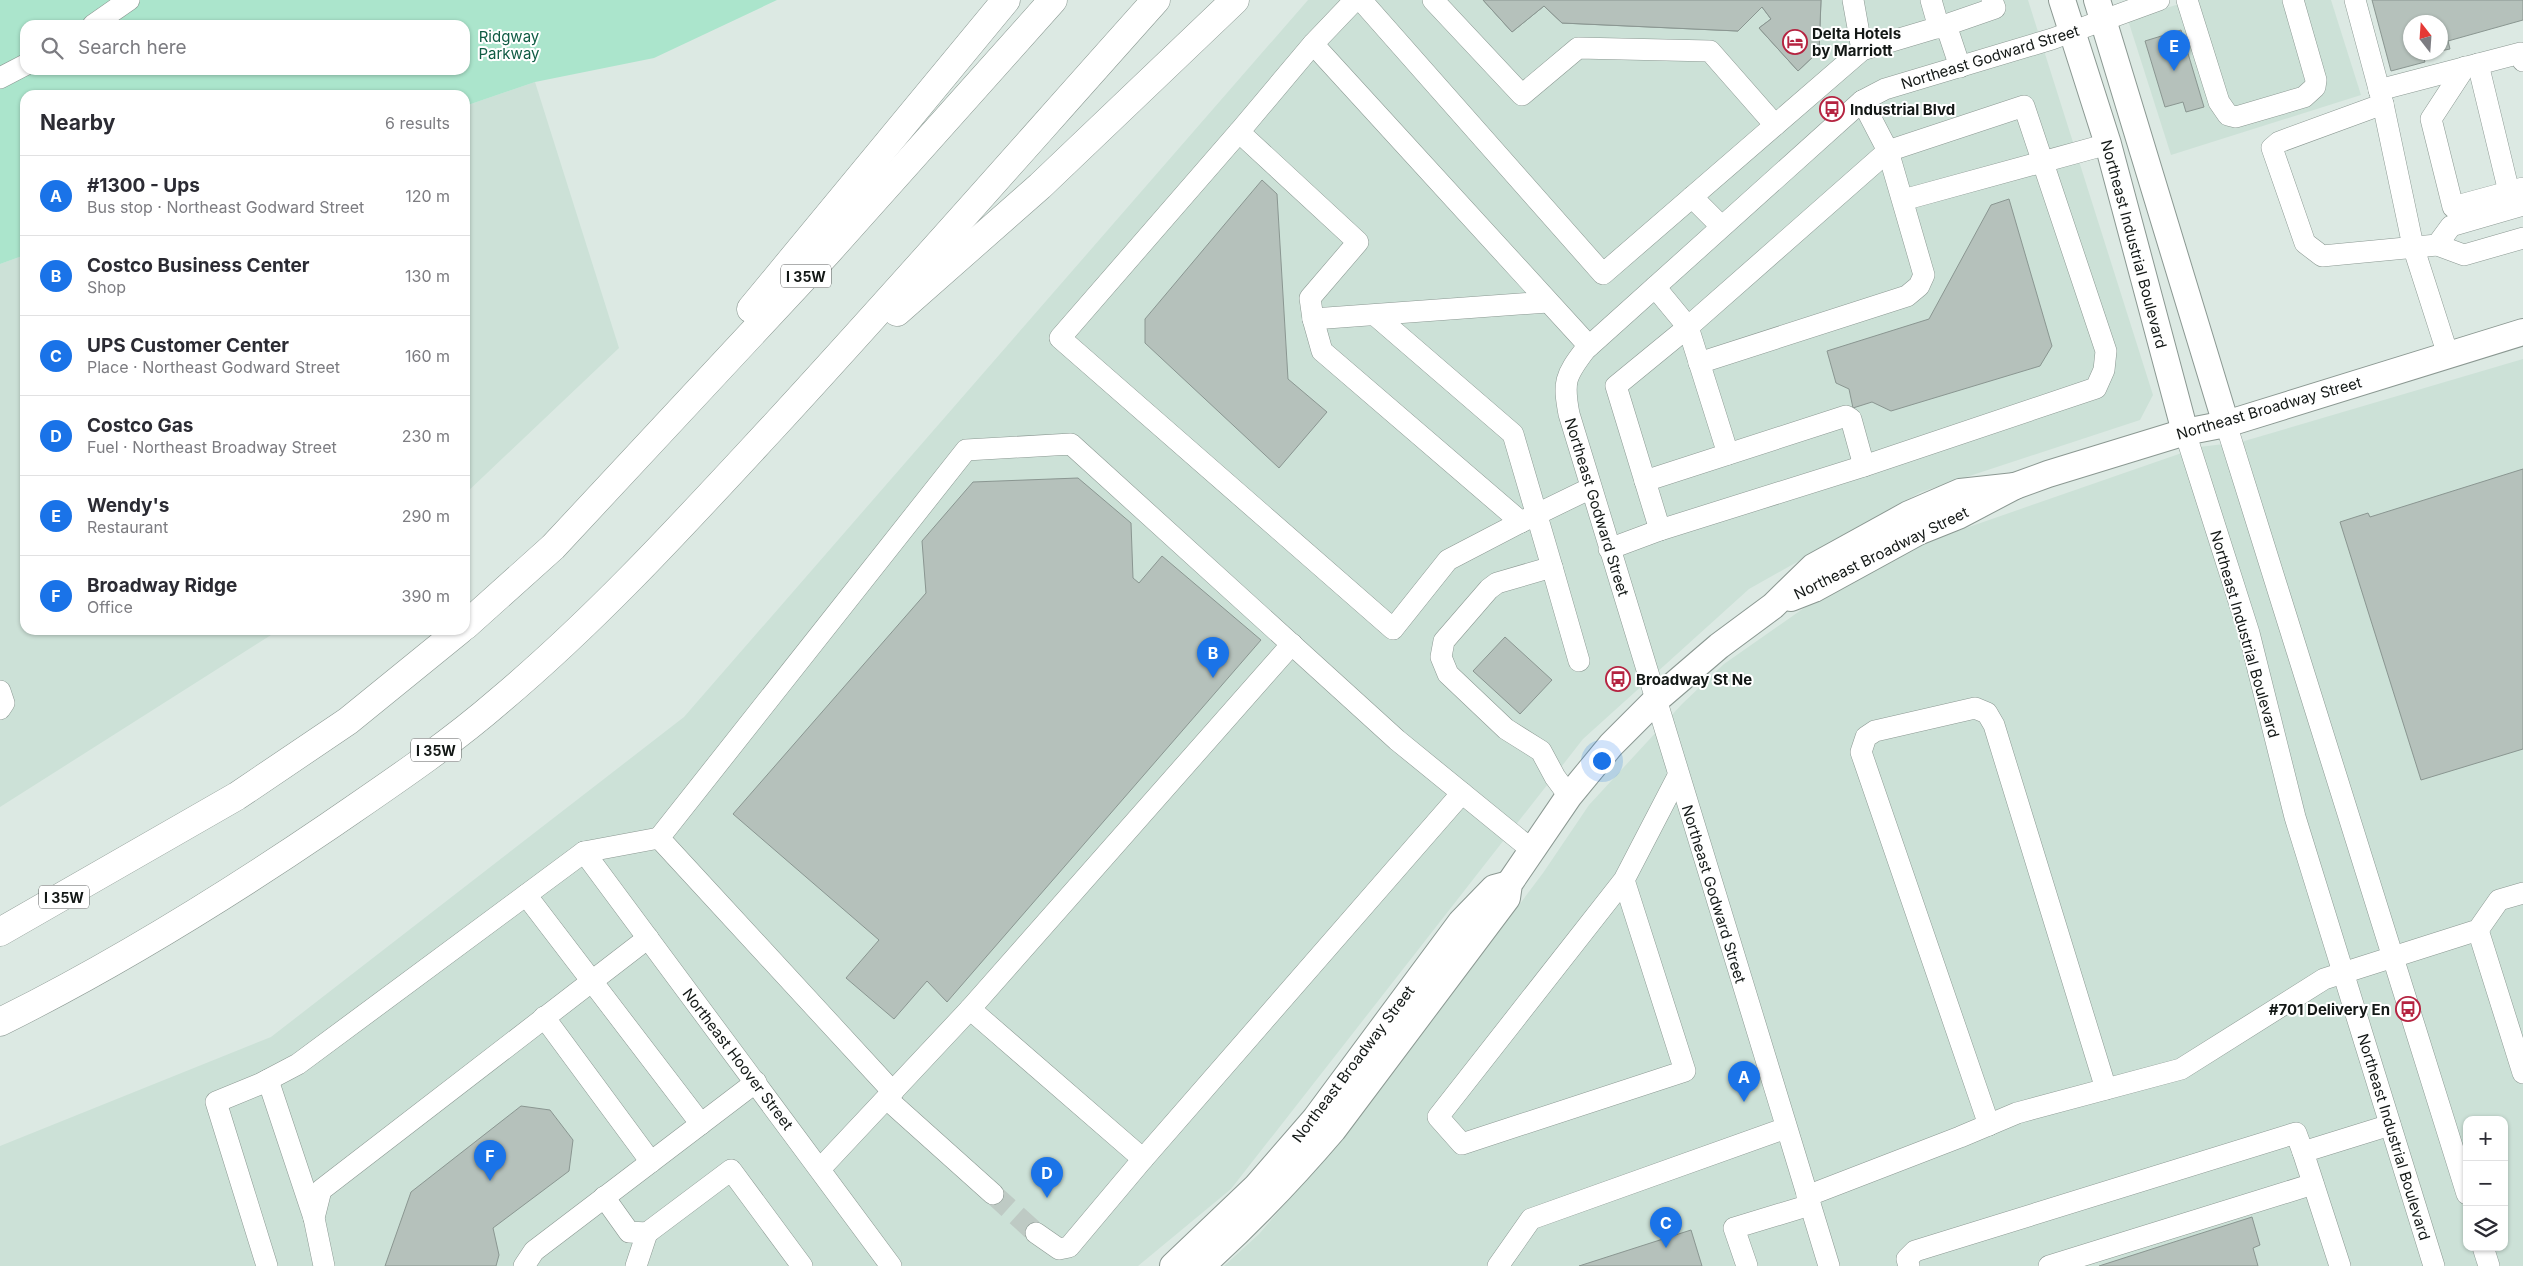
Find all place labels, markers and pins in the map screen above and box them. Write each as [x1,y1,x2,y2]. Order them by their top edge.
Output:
place label: Delta Hotels by Marriott [1812,24,1901,60]
hotel icon: Delta Hotels by Marriott [1782,29,1808,55]
pin: E [2158,30,2190,71]
bus stop icon: Industrial Blvd [1819,96,1845,122]
place label: Industrial Blvd [1850,100,1955,119]
pin: B [1197,637,1229,678]
bus stop icon: Broadway St Ne [1605,666,1631,692]
place label: Broadway St Ne [1636,670,1752,689]
bus stop icon: #701 Delivery En [2395,996,2421,1022]
place label: #701 Delivery En [2269,1000,2390,1019]
pin: A [1728,1061,1760,1102]
pin: F [474,1140,506,1181]
pin: D [1031,1157,1063,1198]
pin: C [1650,1207,1682,1248]

